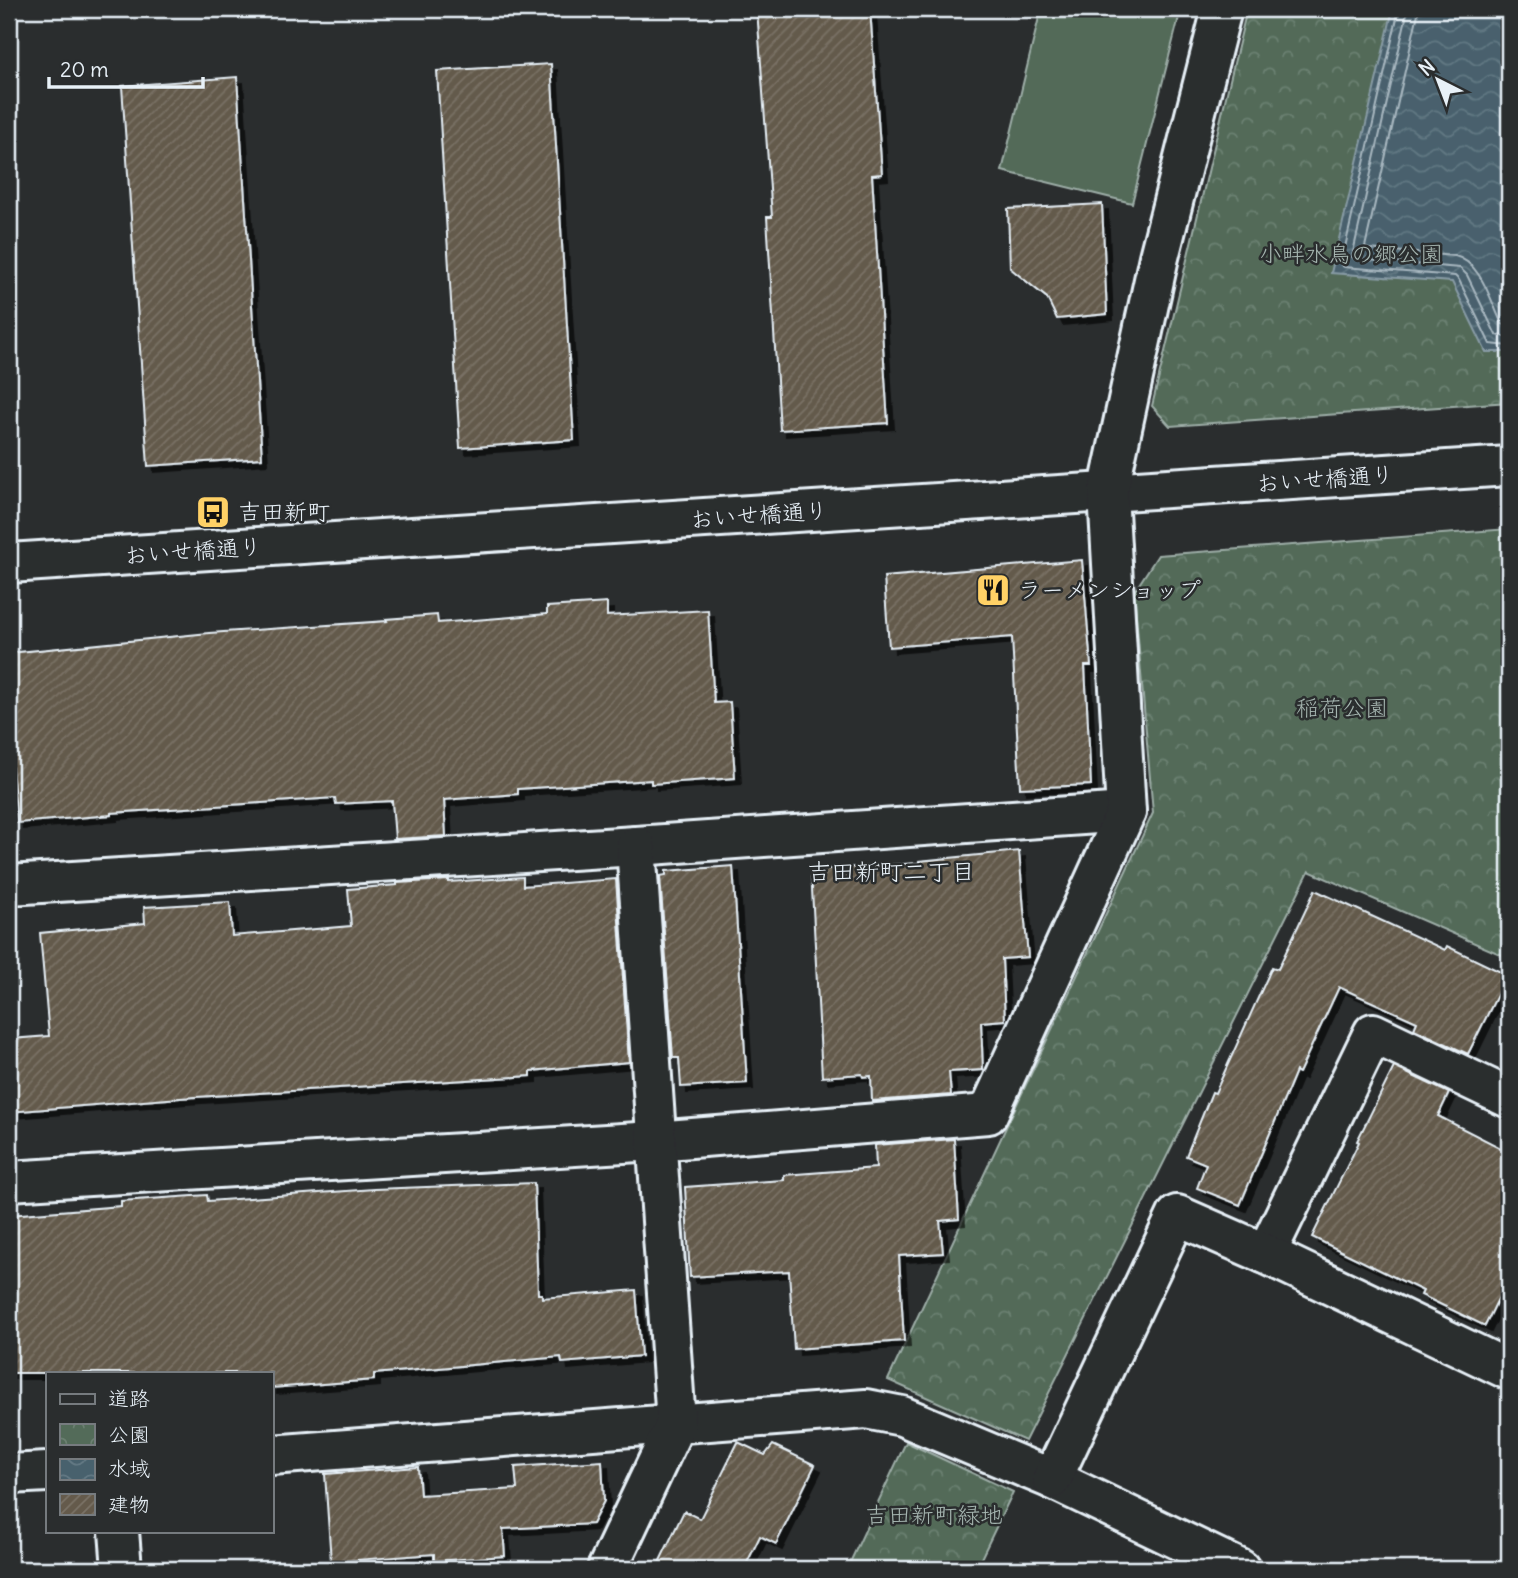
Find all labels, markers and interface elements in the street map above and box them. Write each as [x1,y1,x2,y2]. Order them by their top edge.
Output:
scale bar [49,46,203,90]
north arrow [1402,46,1472,116]
text: N [1414,54,1440,81]
text: 20 m [60,56,109,83]
park label: 小畔水鳥の郷公園 [1259,239,1443,268]
street label: おいせ橋通り [1255,459,1395,498]
bus stop icon: 吉田新町 [194,493,232,531]
street label: おいせ橋通り [689,495,829,534]
place label: 吉田新町 [238,497,330,526]
street label: おいせ橋通り [123,531,263,570]
restaurant icon: ラーメンショップ [974,571,1012,609]
place label: ラーメンショップ [1018,575,1201,604]
park label: 稲荷公園 [1296,693,1388,722]
district label: 吉田新町二丁目 [807,856,975,886]
legend [46,1372,273,1532]
text: 道路 [108,1385,150,1412]
text: 公園 [108,1421,150,1448]
text: 水域 [108,1455,150,1482]
text: 建物 [108,1491,150,1518]
park label: 吉田新町緑地 [865,1500,1003,1529]

